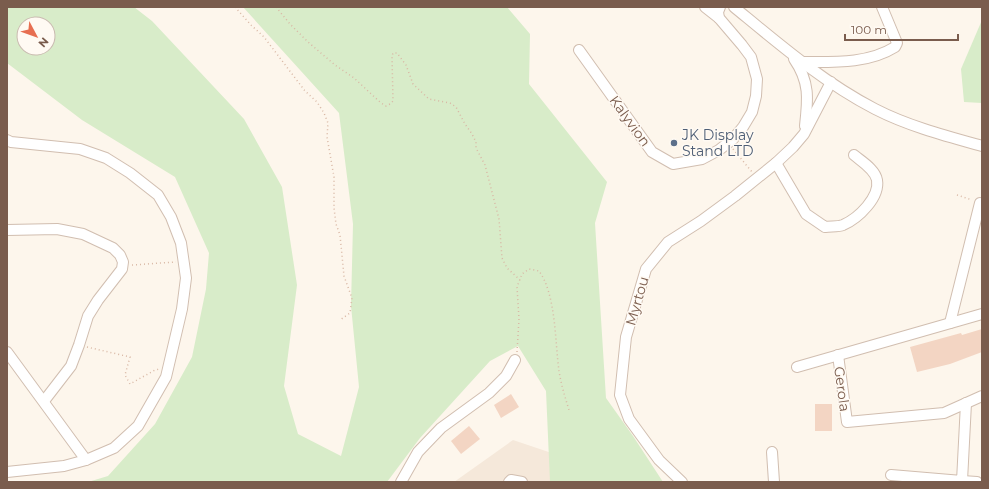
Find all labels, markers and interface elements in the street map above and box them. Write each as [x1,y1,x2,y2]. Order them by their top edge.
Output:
north arrow [16,16,56,56]
scale bar [845,16,958,42]
text: 100 m [851,22,887,37]
text: N [35,35,52,51]
street label: Kalyvion [605,92,655,150]
place label: JK Display Stand LTD [681,126,754,160]
marker: JK Display Stand LTD [669,138,679,148]
street label: Myrtou [621,274,653,328]
street label: Gerola [830,365,854,413]

